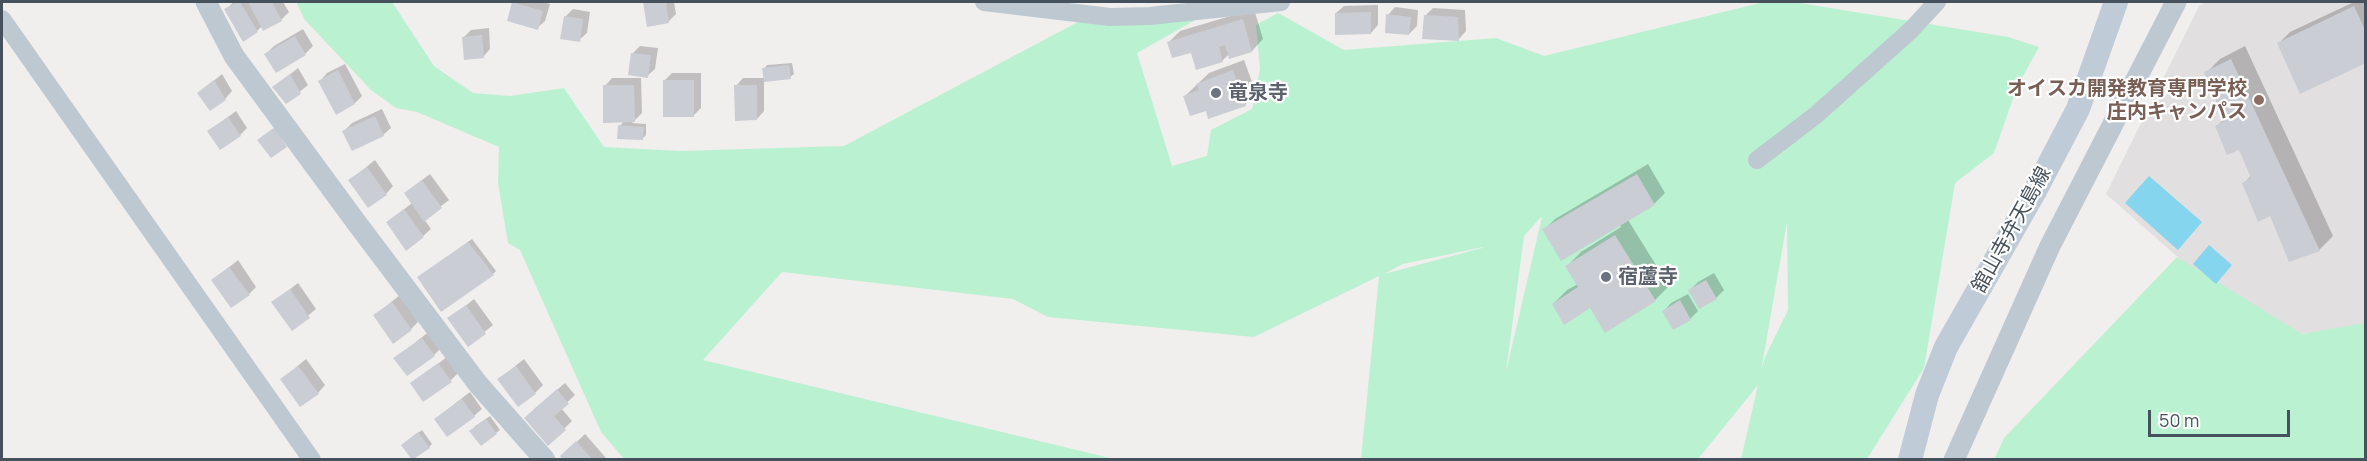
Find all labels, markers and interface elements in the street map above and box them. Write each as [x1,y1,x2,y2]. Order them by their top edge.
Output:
place label: オイスカ開発教育専門学校 庄内キャンパス [2007,77,2247,124]
place label: 竜泉寺 [1228,81,1288,105]
marker: 竜泉寺 [1209,86,1223,100]
marker: オイスカ開発教育専門学校 庄内キャンパス [2252,93,2266,107]
street label: 舘山寺弁天島線 [1968,163,2056,297]
place label: 宿蘆寺 [1618,265,1678,289]
marker: 宿蘆寺 [1599,270,1613,284]
scale bar [2151,398,2294,436]
text: 50 m [2159,408,2199,432]

